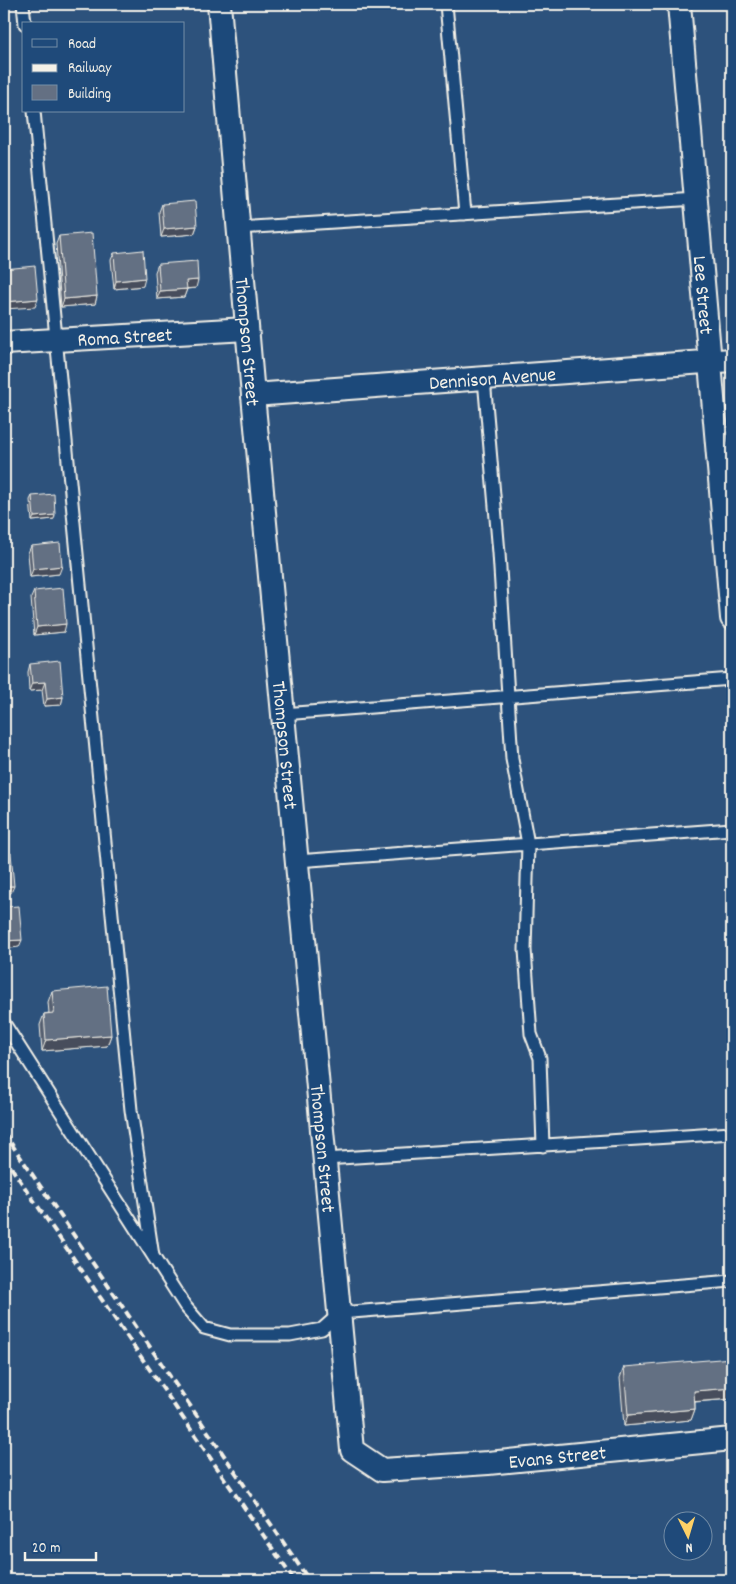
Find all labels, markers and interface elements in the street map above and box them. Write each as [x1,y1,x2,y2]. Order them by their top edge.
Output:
legend [22,22,185,112]
text: Road [68,34,96,56]
text: Railway [68,58,112,80]
text: Building [68,84,111,106]
street label: Lee Street [684,255,718,336]
street label: Thompson Street [226,277,265,408]
street label: Roma Street [77,322,173,356]
street label: Dennison Avenue [428,362,557,399]
street label: Thompson Street [263,680,303,811]
street label: Thompson Street [301,1083,341,1214]
street label: Evans Street [508,1440,608,1478]
north arrow [664,1512,714,1562]
scale bar [25,1529,96,1561]
text: N [685,1537,693,1557]
text: 20 m [32,1538,60,1560]

